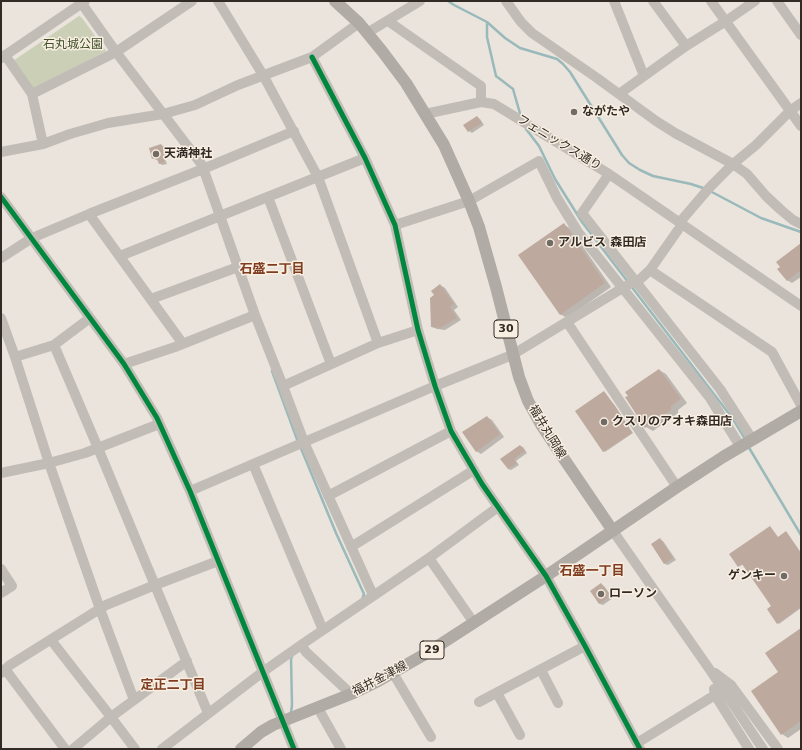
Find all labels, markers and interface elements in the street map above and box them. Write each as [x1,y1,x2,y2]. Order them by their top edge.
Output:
park label: 石丸城公園 [43,38,103,52]
place label: ながたや [582,105,630,119]
marker: ながたや [569,107,579,117]
street label: フェニックス通り [514,112,604,174]
place label: 天満神社 [164,147,212,161]
marker: 天満神社 [151,149,161,159]
place label: アルビス 森田店 [558,236,646,250]
marker: アルビス 森田店 [545,238,555,248]
district label: 石盛二丁目 [240,262,304,278]
road number: 30 [494,320,518,338]
street label: 福井丸岡線 [525,403,569,461]
place label: クスリのアオキ森田店 [612,415,732,429]
marker: クスリのアオキ森田店 [599,417,609,427]
district label: 石盛一丁目 [560,564,624,580]
place label: ゲンキー [728,569,776,583]
marker: ゲンキー [779,571,789,581]
place label: ローソン [609,587,657,601]
marker: ローソン [596,589,606,599]
road number: 29 [420,641,444,659]
street label: 福井金津線 [350,659,410,699]
district label: 定正二丁目 [141,678,205,694]

